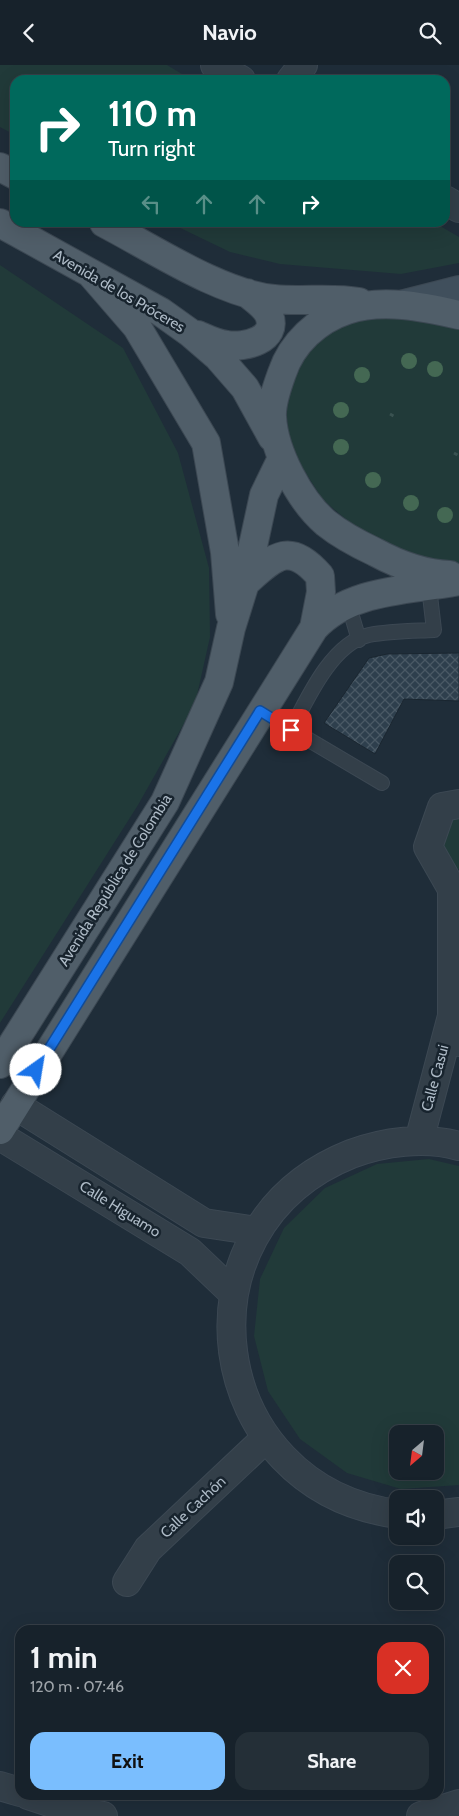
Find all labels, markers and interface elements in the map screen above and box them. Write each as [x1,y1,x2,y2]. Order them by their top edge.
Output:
icon: back [15,19,43,47]
text: Navio [202,19,257,46]
icon: search [416,19,444,47]
text: 110 m [108,92,197,135]
icon: right [25,95,90,160]
text: Turn right [108,135,195,162]
icon: left [137,190,165,218]
icon: ahead [190,190,218,218]
icon: ahead [243,190,271,218]
icon: right [296,190,324,218]
street label: Avenida de los Próceres [50,246,188,336]
pin [270,709,312,751]
icon: arrive [277,716,305,744]
street label: Avenida República de Colombia [55,790,176,969]
position arrow [9,1043,61,1095]
street label: Calle Casui [417,1043,453,1113]
street label: Calle Higuamo [76,1177,164,1241]
north arrow [389,1425,444,1480]
map controls [389,1425,444,1610]
street label: Calle Cachón [157,1472,229,1542]
button: sound [389,1490,444,1545]
button: search [389,1555,444,1610]
text: 1 min [30,1639,98,1676]
button: close [377,1642,429,1694]
text: 120 m · 07:46 [30,1677,124,1696]
button: Exit [30,1732,225,1790]
button: Share [235,1732,429,1790]

